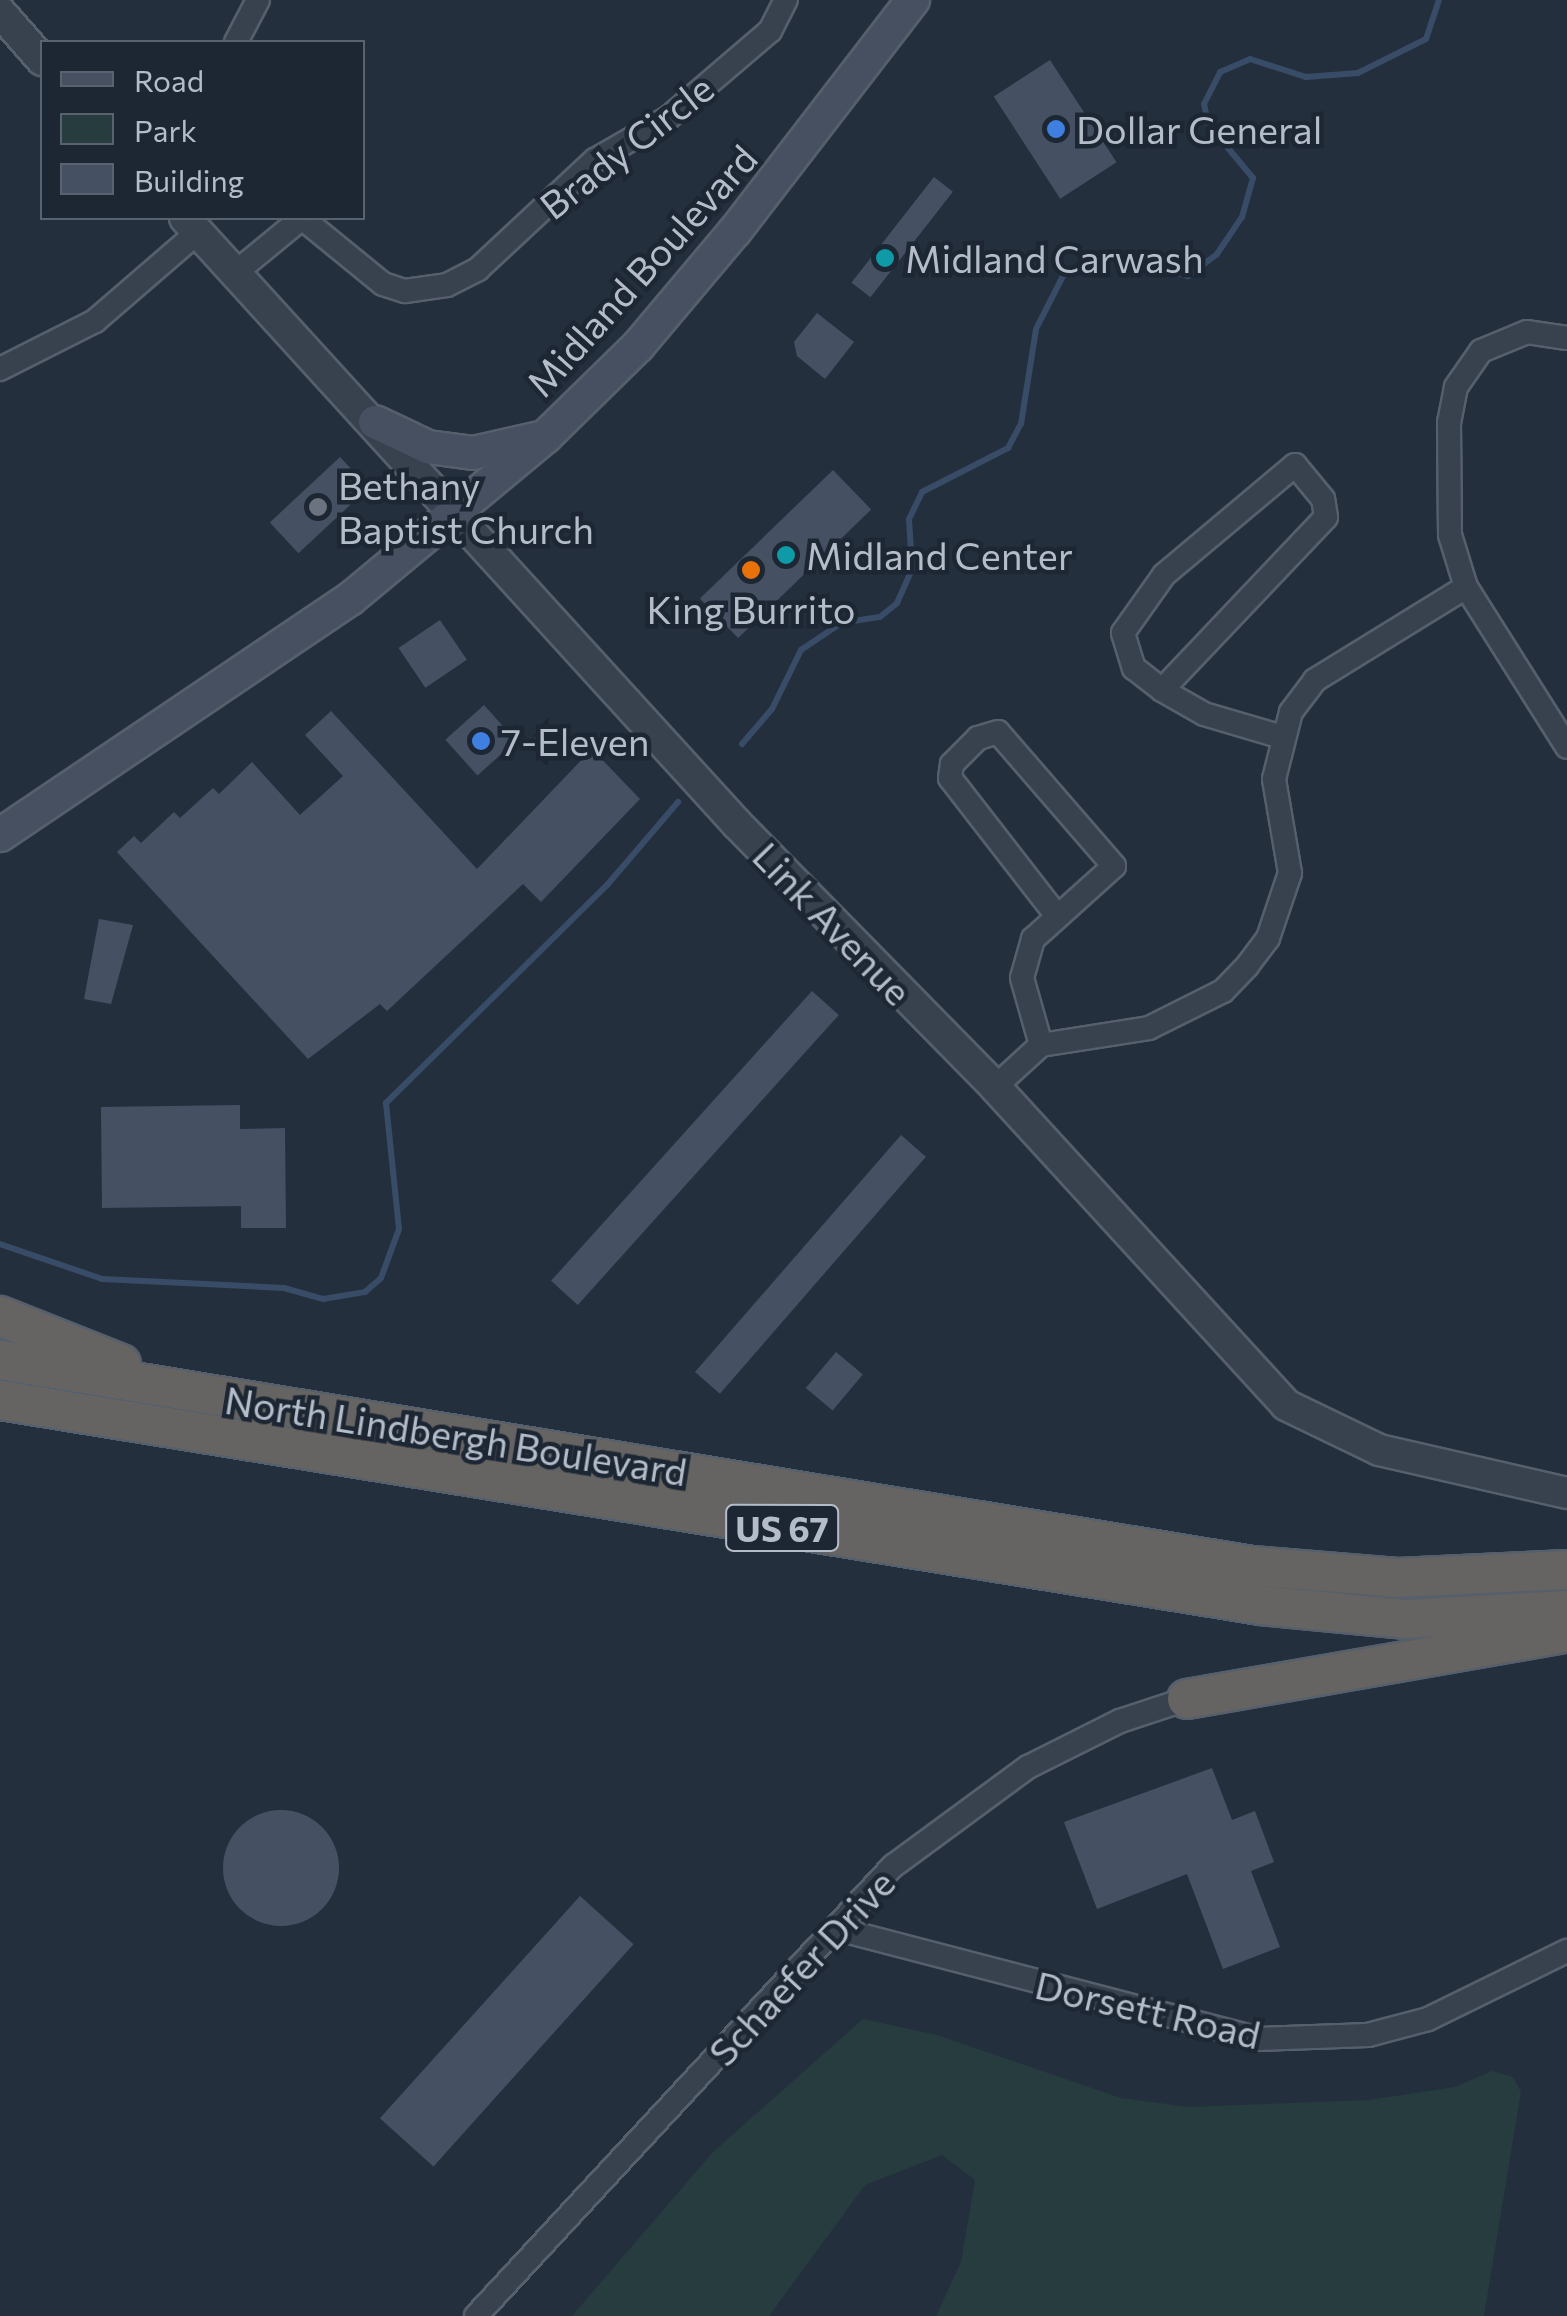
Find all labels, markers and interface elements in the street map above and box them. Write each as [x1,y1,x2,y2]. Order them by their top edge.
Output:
legend [40,40,365,220]
text: Road [134,61,204,98]
street label: Brady Circle [530,64,722,228]
place label: Dollar General [1076,106,1322,152]
text: Park [134,111,197,148]
marker: Dollar General [1045,118,1067,140]
street label: Midland Boulevard [516,135,766,405]
text: Building [134,161,244,198]
place label: Midland Carwash [905,235,1204,281]
marker: Midland Carwash [874,247,896,269]
place label: Bethany Baptist Church [338,462,594,552]
marker: Bethany Baptist Church [307,496,329,518]
place label: Midland Center [806,532,1073,578]
marker: Midland Center [775,544,797,566]
marker: King Burrito [740,559,762,581]
place label: King Burrito [647,586,855,632]
place label: 7-Eleven [501,718,650,764]
marker: 7-Eleven [470,730,492,752]
street label: Link Avenue [744,832,922,1014]
street label: North Lindbergh Boulevard [222,1376,690,1494]
road number: US 67 [724,1498,840,1558]
street label: Schaefer Drive [699,1860,903,2074]
street label: Dorsett Road [1031,1961,1265,2057]

